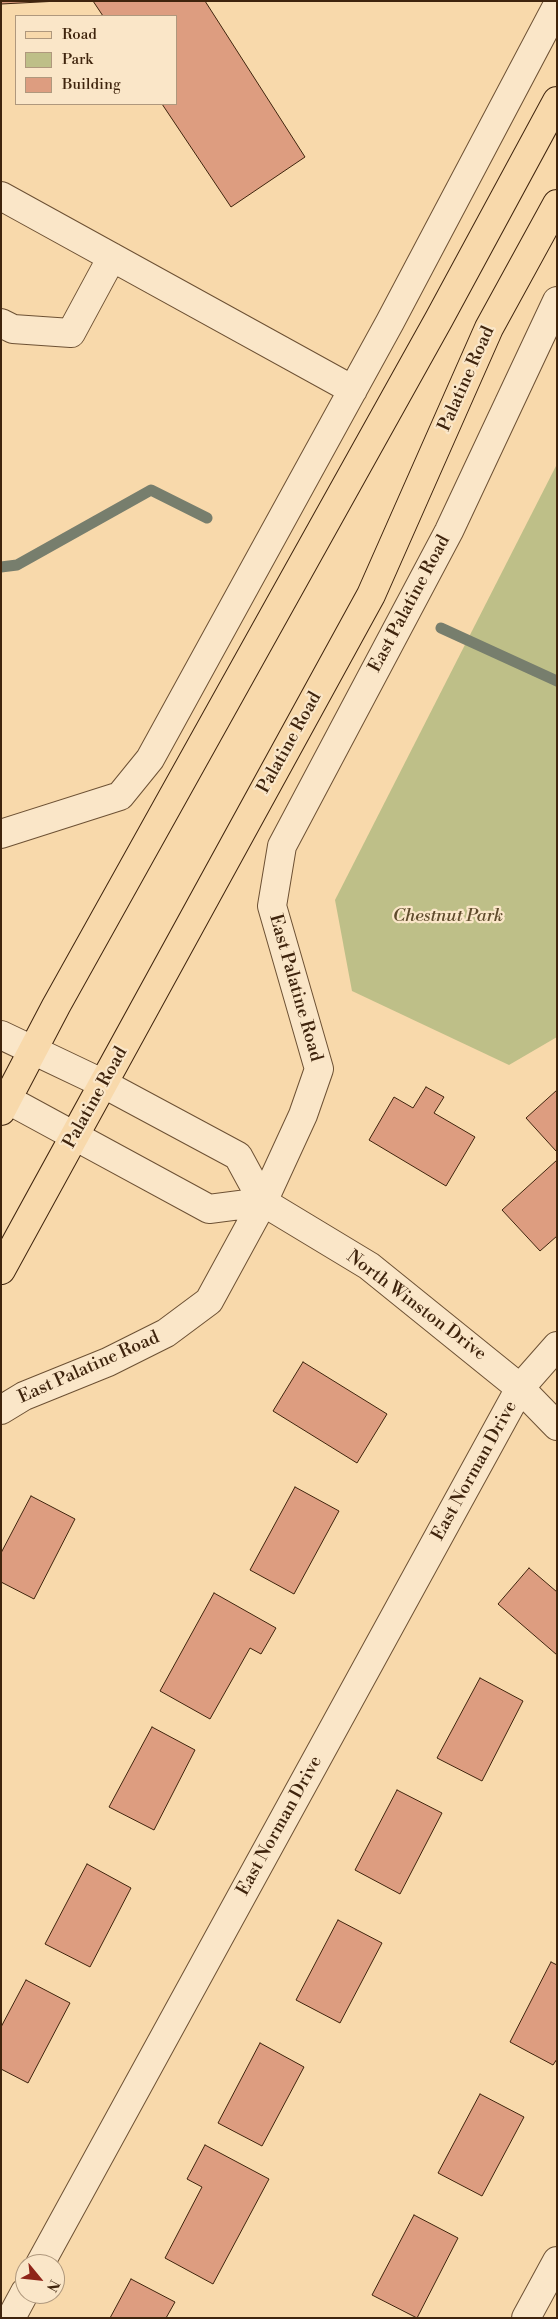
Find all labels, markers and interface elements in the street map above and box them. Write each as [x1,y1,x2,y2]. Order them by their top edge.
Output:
legend [15,15,178,105]
text: Road [62,25,97,44]
text: Park [62,50,93,69]
text: Building [62,75,121,94]
street label: Palatine Road [434,323,500,435]
street label: East Palatine Road [365,532,455,676]
street label: Palatine Road [253,689,327,797]
park label: Chestnut Park [393,906,503,928]
street label: East Palatine Road [264,912,326,1064]
street label: Palatine Road [59,1044,133,1152]
street label: North Winston Drive [342,1246,490,1366]
street label: East Palatine Road [15,1327,163,1409]
street label: East Norman Drive [428,1397,522,1545]
street label: East Norman Drive [233,1752,327,1900]
north arrow [15,2254,65,2304]
text: N [42,2276,63,2295]

